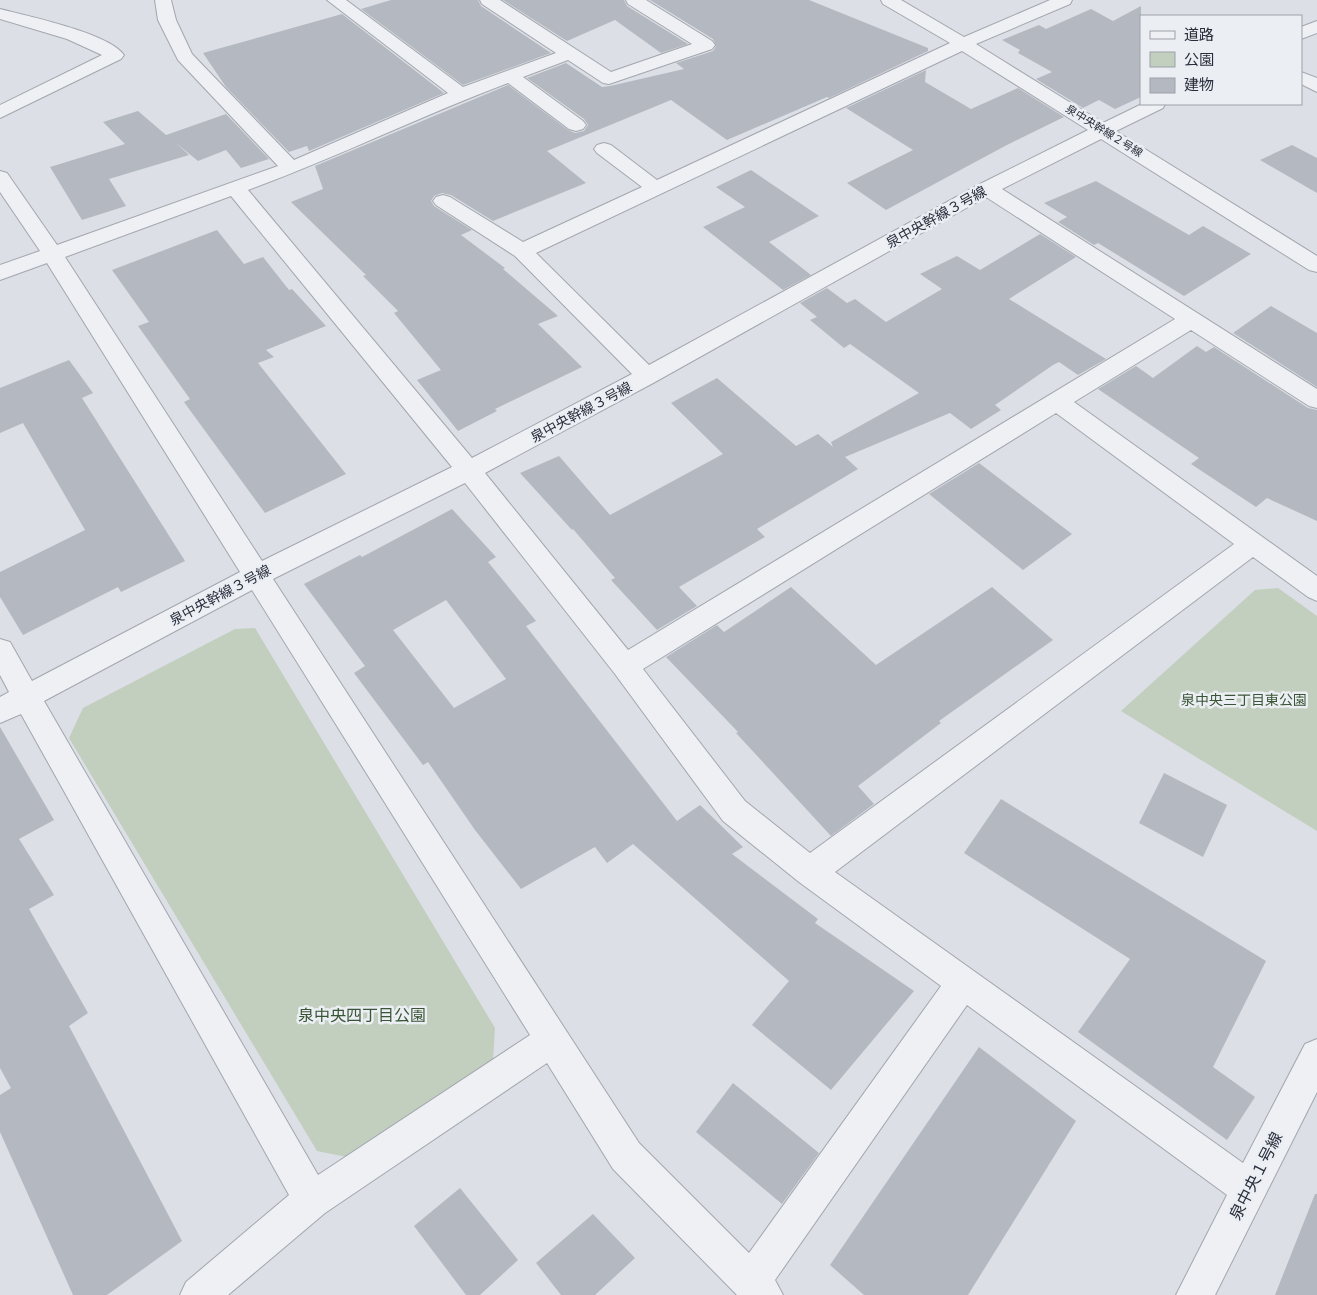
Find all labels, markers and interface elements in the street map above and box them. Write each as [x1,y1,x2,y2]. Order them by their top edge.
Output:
legend [1140,15,1302,105]
text: 道路 [1184,26,1214,44]
text: 公園 [1184,51,1214,69]
text: 建物 [1184,76,1214,94]
street label: 泉中央幹線２号線 [1063,102,1145,160]
street label: 泉中央幹線３号線 [883,183,989,251]
street label: 泉中央幹線３号線 [528,379,634,445]
street label: 泉中央幹線３号線 [167,562,273,628]
park label: 泉中央三丁目東公園 [1181,692,1307,708]
park label: 泉中央四丁目公園 [298,1006,426,1025]
street label: 泉中央１号線 [1226,1129,1286,1223]

